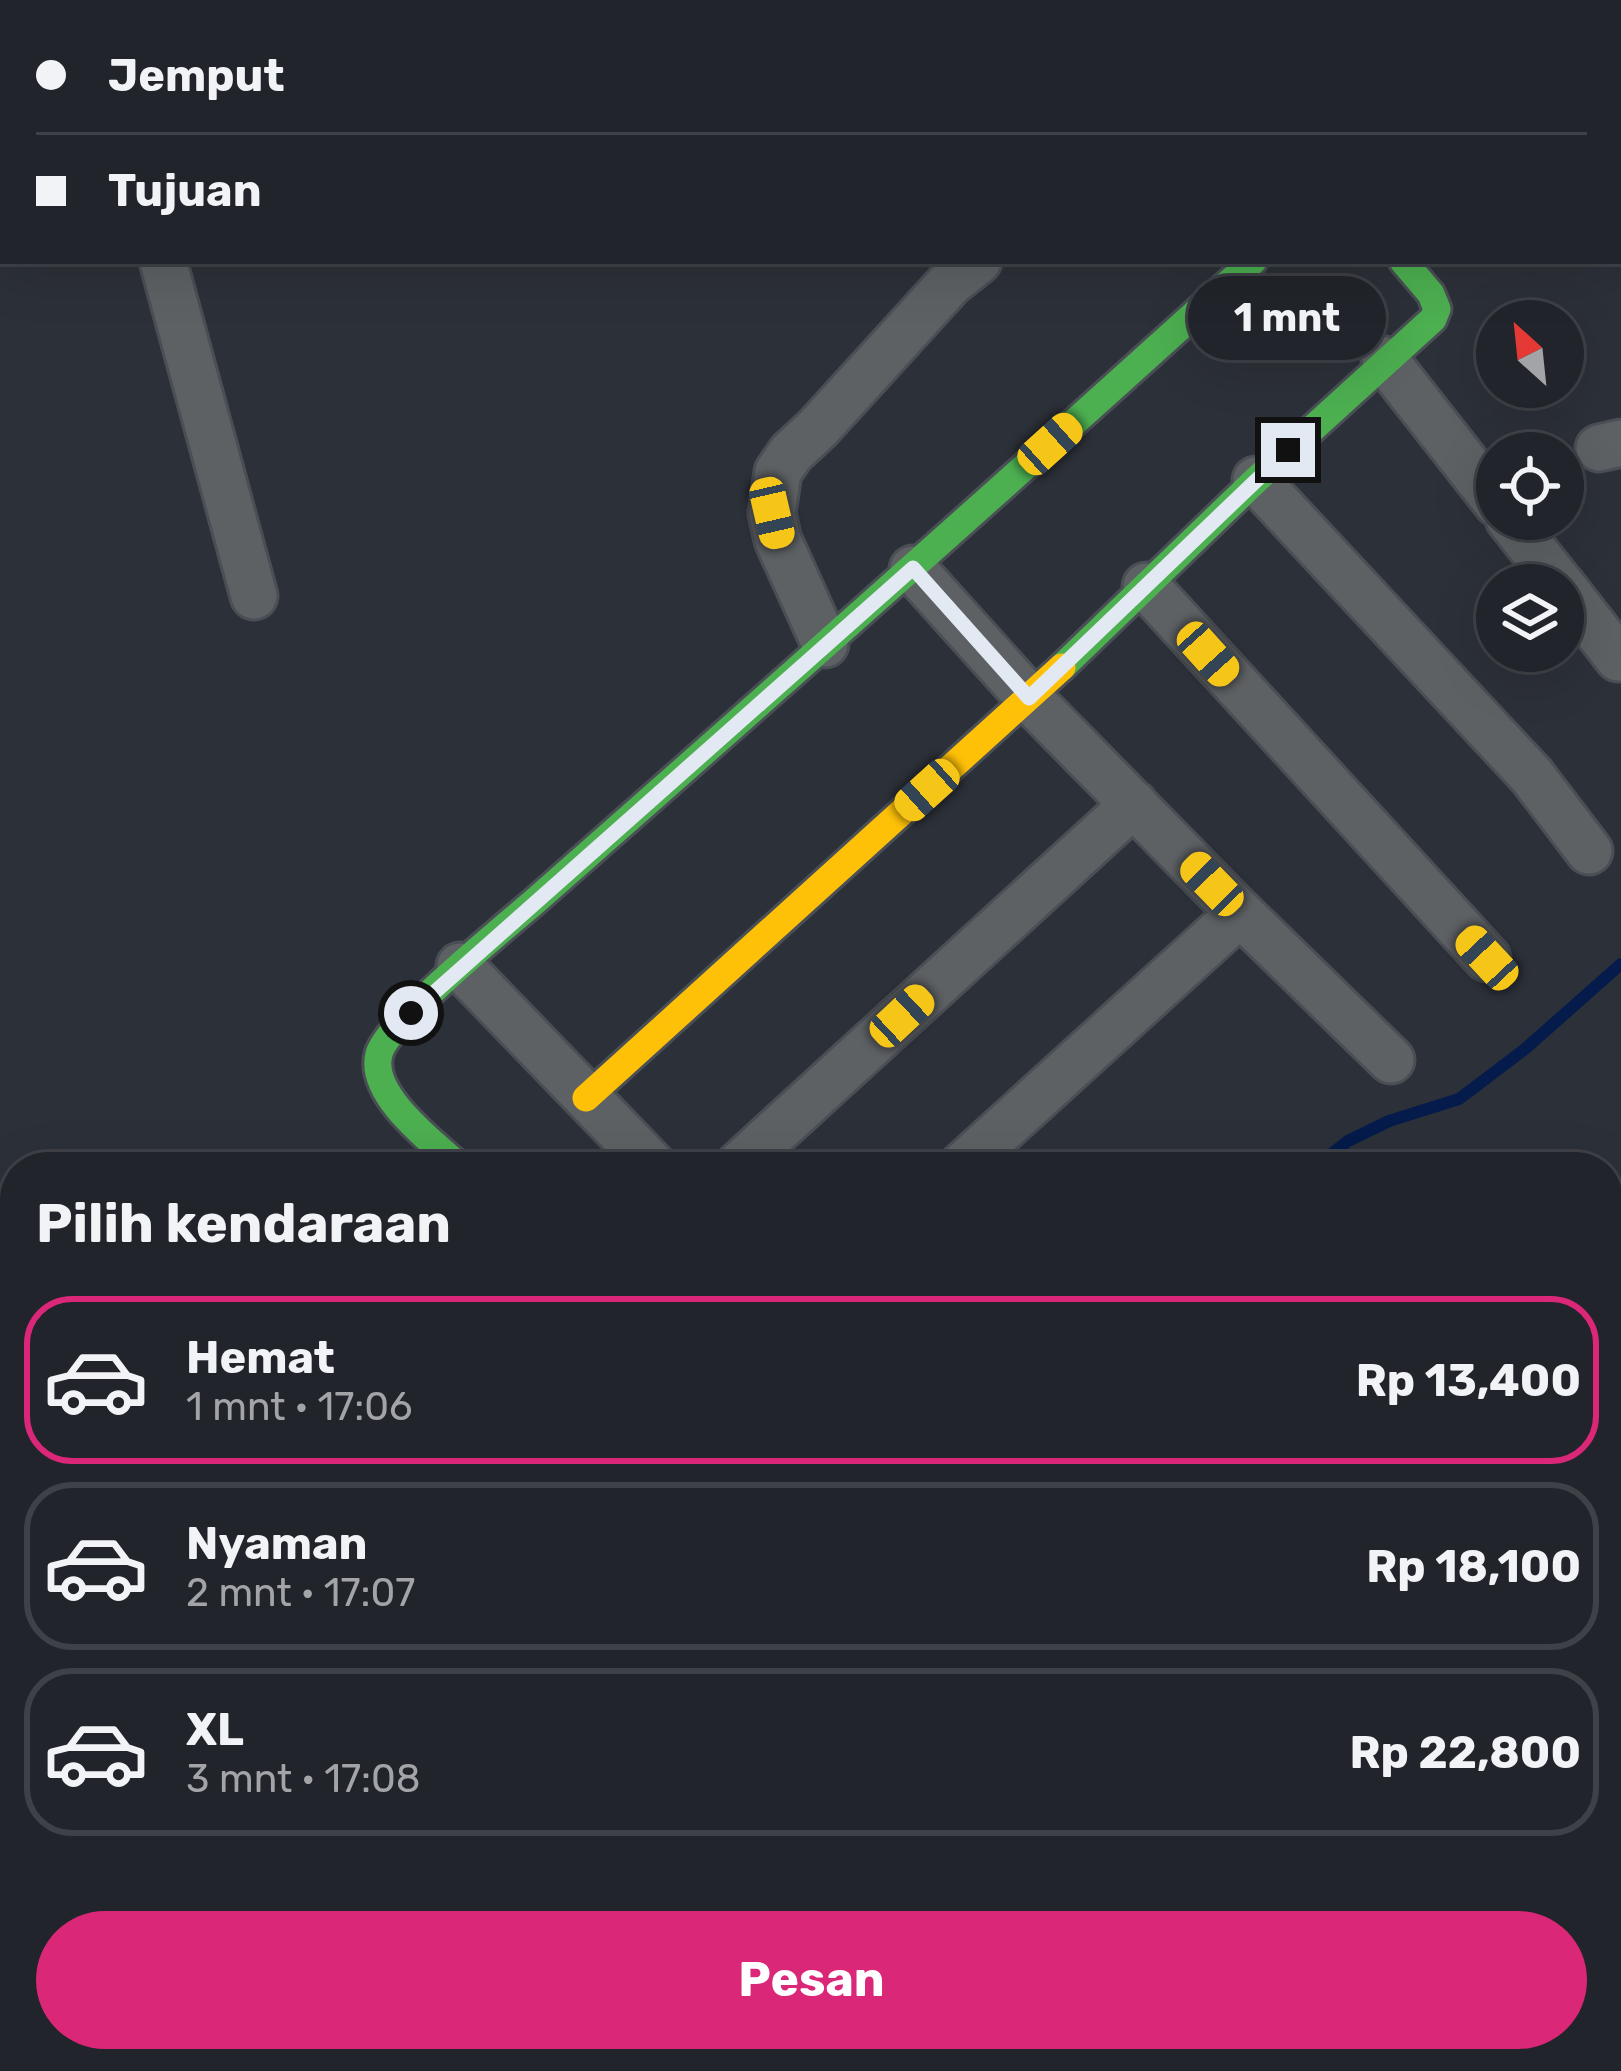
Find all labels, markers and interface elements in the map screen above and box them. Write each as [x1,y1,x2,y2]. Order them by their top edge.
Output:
text: Jemput [108,49,284,102]
text: Tujuan [108,164,262,217]
callout: 1 mnt [1189,276,1387,360]
text: 1 mnt [1234,295,1340,341]
north arrow [1476,300,1584,408]
map controls [1476,300,1584,672]
car [1011,407,1089,481]
route end [1261,423,1315,477]
button: locate [1476,432,1584,540]
car [746,474,798,552]
button: layers [1476,564,1584,672]
car [1171,615,1245,693]
car [888,753,966,827]
car [1174,846,1250,922]
car [1449,919,1525,997]
car [863,978,941,1054]
route start [384,986,438,1040]
text: Pilih kendaraan [36,1192,451,1256]
icon: car [42,1326,150,1434]
text: Hemat [186,1331,335,1384]
text: Rp 13,400 [1356,1354,1581,1407]
text: 1 mnt · 17:06 [186,1384,412,1430]
icon: car [42,1512,150,1620]
text: Nyaman [186,1517,367,1570]
text: Rp 18,100 [1366,1540,1581,1593]
text: 2 mnt · 17:07 [186,1570,415,1616]
icon: car [42,1698,150,1806]
text: XL [186,1703,244,1756]
text: Rp 22,800 [1349,1726,1581,1779]
text: 3 mnt · 17:08 [186,1756,421,1802]
button: Pesan [36,1911,1587,2049]

